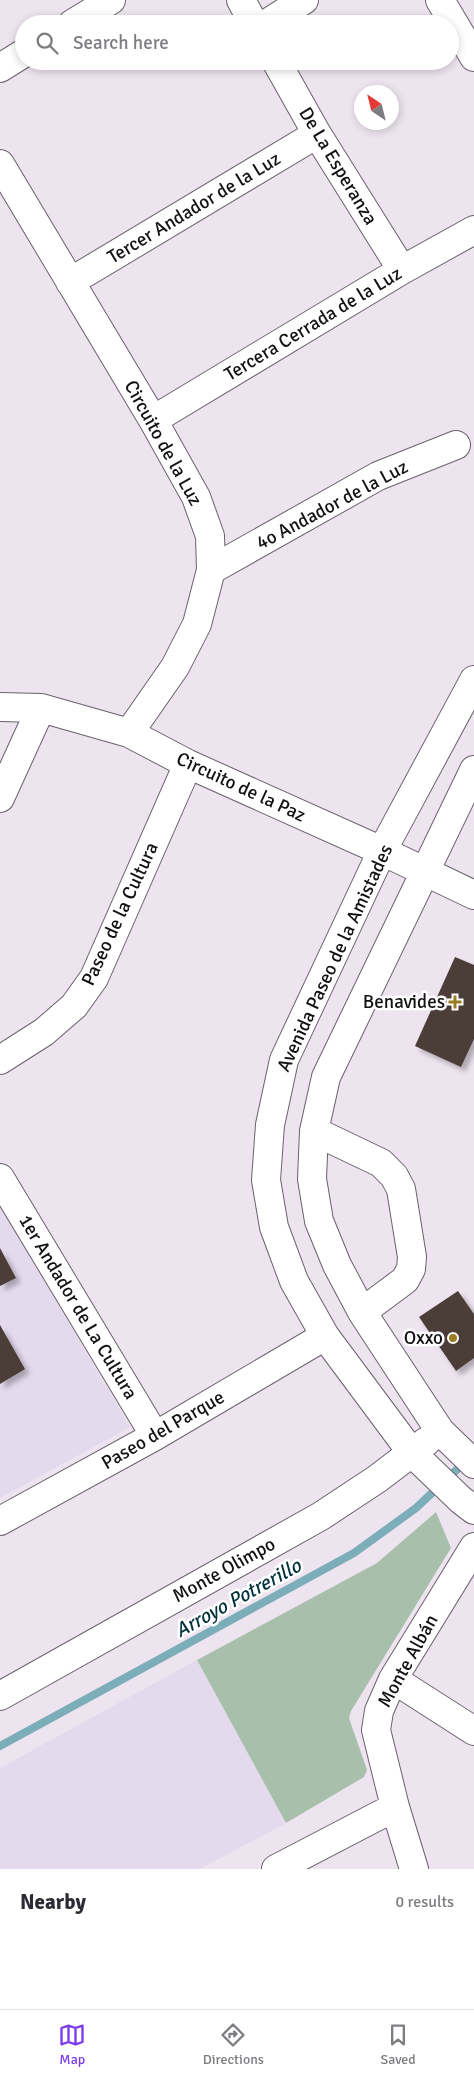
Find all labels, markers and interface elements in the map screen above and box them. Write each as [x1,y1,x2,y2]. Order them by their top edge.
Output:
search box [15,15,459,70]
icon: search [33,29,61,57]
text: Search here [73,31,169,55]
north arrow [354,85,399,130]
street label: De La Esperanza [293,103,383,229]
street label: Tercer Andador de la Luz [103,147,285,269]
street label: Tercera Cerrada de la Luz [220,262,406,386]
street label: Circuito de la Luz [119,376,207,510]
street label: 4o Andador de la Luz [252,455,412,555]
street label: Circuito de la Paz [173,747,309,827]
street label: Paseo de la Cultura [76,838,164,990]
street label: Avenida Paseo de la Amistades [272,841,398,1075]
place label: Benavides [363,990,445,1014]
marker: Benavides [449,996,461,1008]
street label: 1er Andador de La Cultura [13,1210,143,1404]
place label: Oxxo [404,1326,443,1350]
marker: Oxxo [447,1332,459,1344]
street label: Paseo del Parque [97,1385,229,1475]
street label: Monte Olimpo [168,1532,280,1608]
water label: Arroyo Potrerillo [171,1552,307,1643]
street label: Monte Albán [373,1610,443,1712]
text: Nearby [20,1889,86,1915]
text: 0 results [395,1892,454,1912]
tab: Map [58,2021,86,2068]
tab: Directions [203,2021,264,2068]
tab: Saved [380,2021,416,2068]

